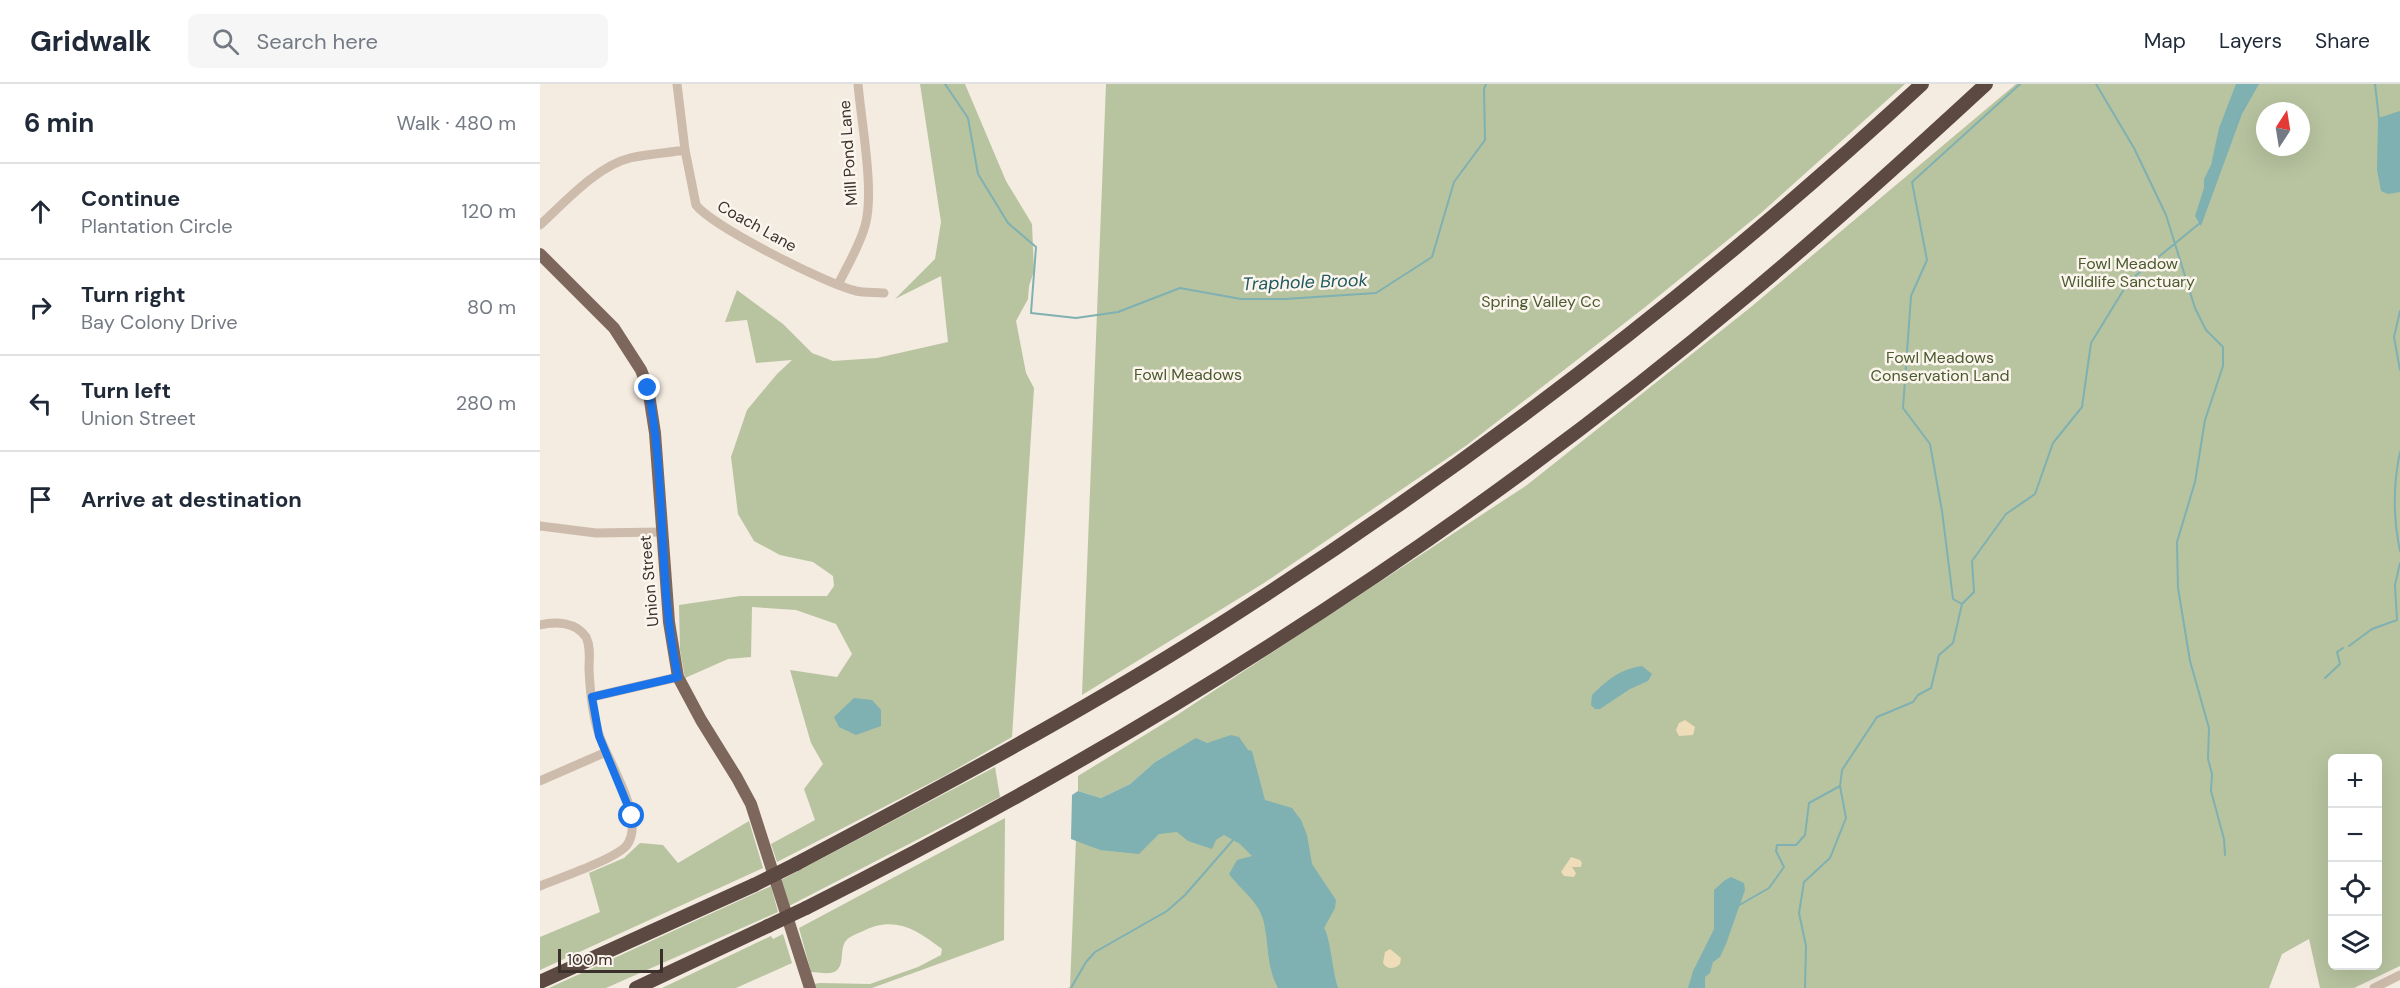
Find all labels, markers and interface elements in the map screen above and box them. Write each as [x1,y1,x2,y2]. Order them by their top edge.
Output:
search box [188,14,608,68]
text: Gridwalk [30,23,152,60]
icon: search [209,25,242,58]
text: Search here [257,27,378,56]
text: Map [2144,27,2186,55]
text: Layers [2219,27,2282,55]
text: Share [2315,27,2370,55]
street label: Mill Pond Lane [834,99,862,207]
north arrow [2256,102,2310,156]
text: 6 min [24,106,94,140]
text: Walk · 480 m [396,110,516,136]
text: Continue [81,184,180,213]
icon: ahead [24,195,57,228]
street label: Coach Lane [714,196,800,256]
text: 120 m [462,198,516,224]
text: Plantation Circle [81,213,233,239]
park label: Fowl Meadow Wildlife Sanctuary [2061,253,2195,292]
water label: Traphole Brook [1242,268,1369,296]
text: Turn right [81,280,186,309]
icon: right [24,291,57,324]
park label: Spring Valley Cc [1481,291,1601,312]
text: 80 m [467,294,516,320]
text: Bay Colony Drive [81,309,238,335]
park label: Fowl Meadows Conservation Land [1870,347,2010,386]
park label: Fowl Meadows [1134,364,1242,385]
route end [634,374,660,400]
text: Turn left [81,376,171,405]
icon: left [24,387,57,420]
text: 280 m [456,390,516,416]
text: Union Street [81,405,196,431]
icon: arrive [24,483,57,516]
text: Arrive at destination [81,485,302,514]
street label: Union Street [635,534,663,628]
map controls [2328,754,2382,970]
button: + [2328,754,2382,808]
route start [618,802,644,828]
button: − [2328,808,2382,862]
button: locate [2328,862,2382,916]
button: layers [2328,916,2382,970]
scale bar [558,946,663,974]
text: 100 m [567,949,612,970]

